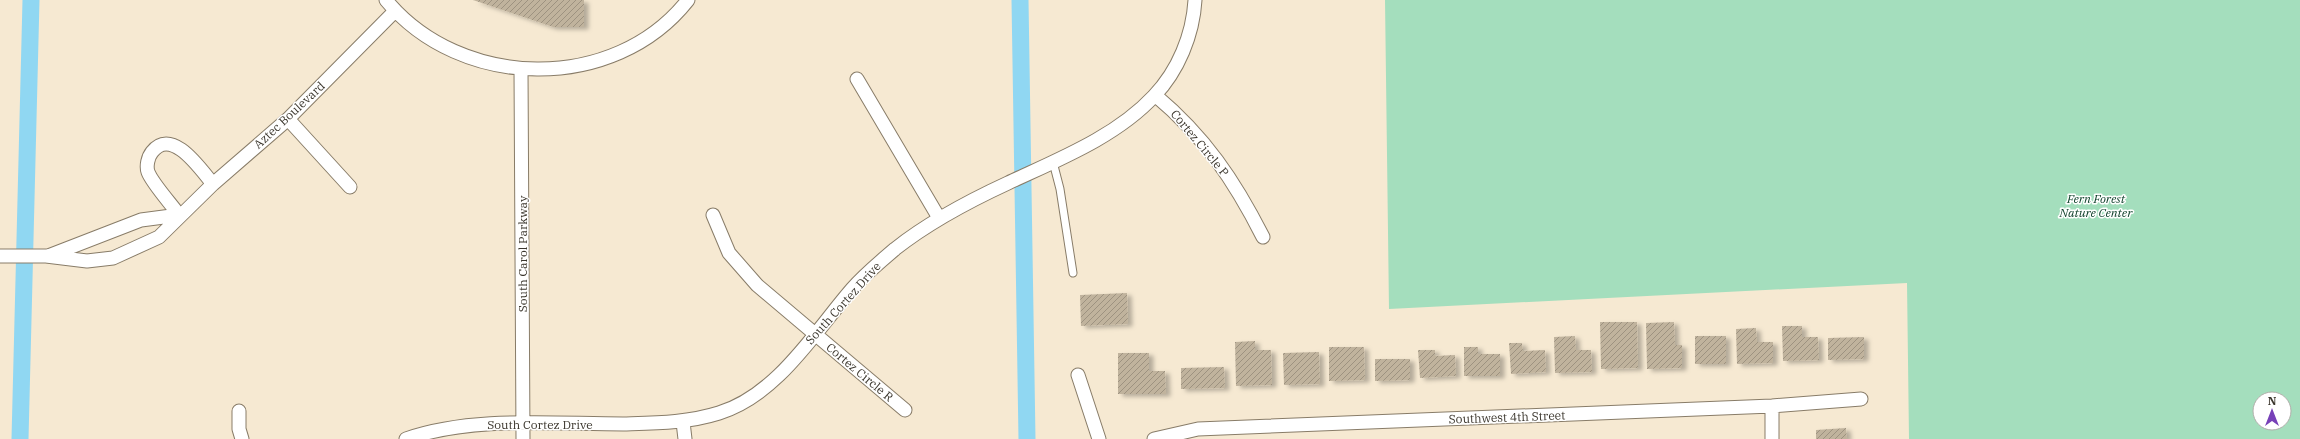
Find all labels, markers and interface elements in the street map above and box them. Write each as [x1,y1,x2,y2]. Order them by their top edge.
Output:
street label: Aztec Boulevard [250,78,328,152]
street label: Cortez Circle P [1168,106,1232,180]
park label: Fern Forest Nature Center [2059,191,2133,220]
street label: South Carol Parkway [515,195,530,312]
street label: South Cortez Drive [802,259,884,347]
street label: Cortez Circle R [823,339,897,405]
north arrow [2252,391,2292,431]
text: N [2268,394,2277,408]
street label: Southwest 4th Street [1448,407,1566,427]
street label: South Cortez Drive [487,417,593,432]

